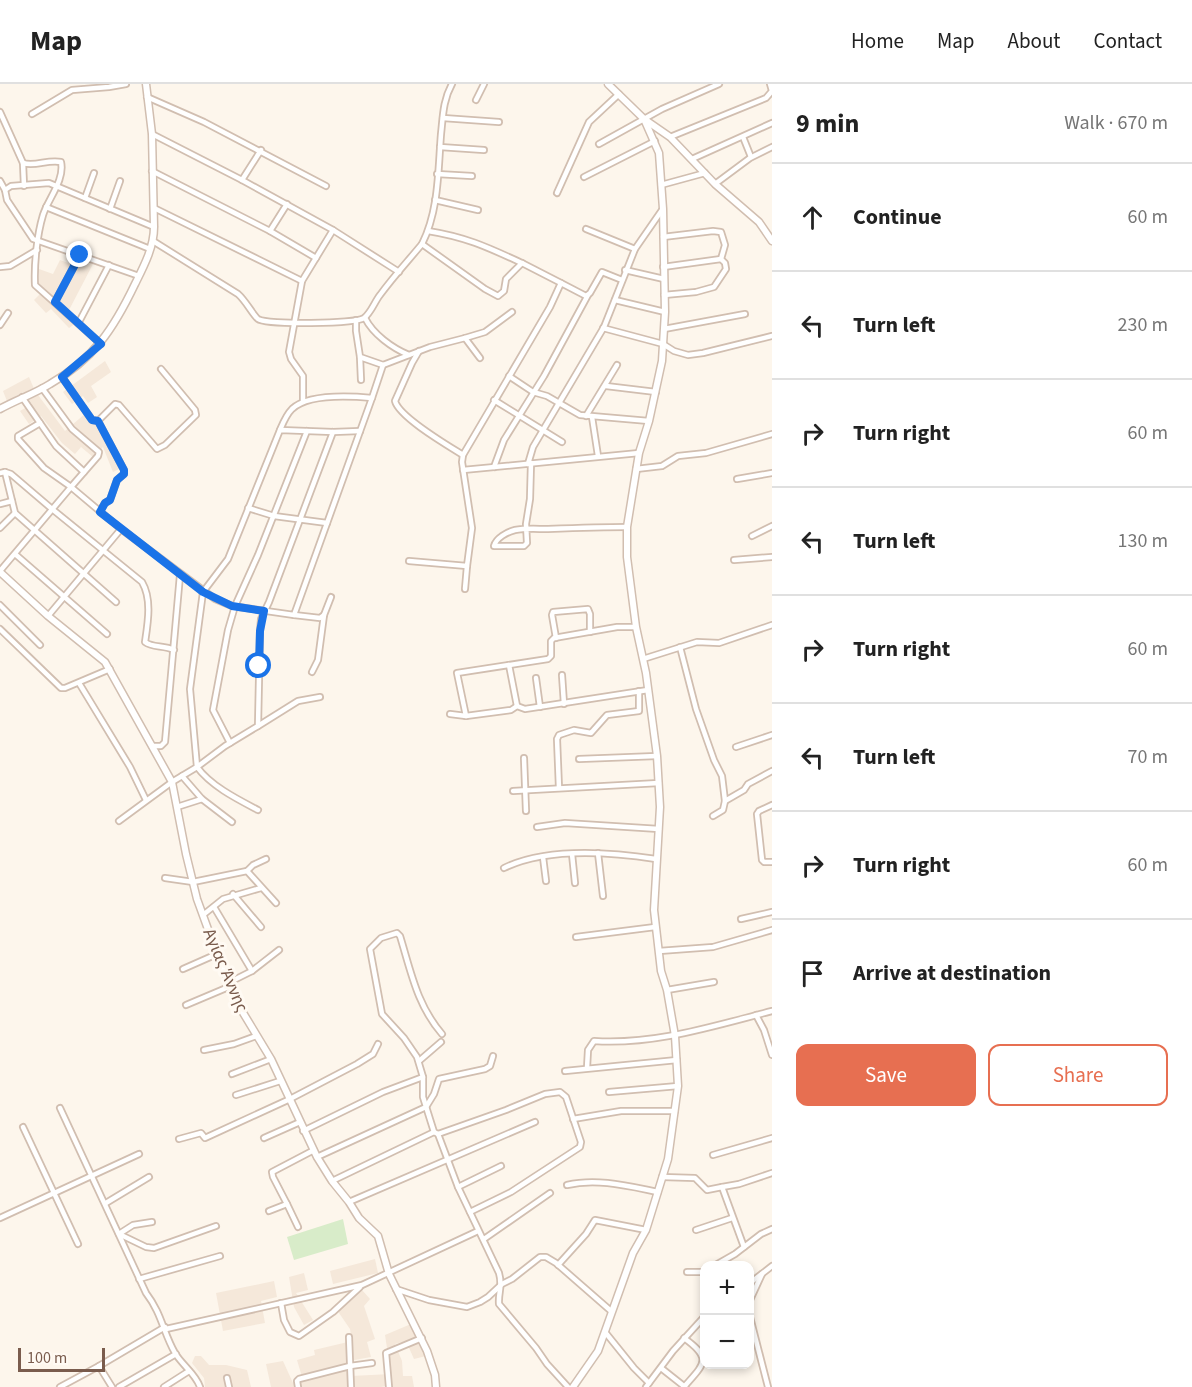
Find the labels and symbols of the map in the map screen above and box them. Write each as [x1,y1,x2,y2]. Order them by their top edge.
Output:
route end [66,241,92,267]
route start [245,652,271,678]
street label: Αγίας Άννης [197,924,254,1016]
scale bar [18,1345,105,1372]

